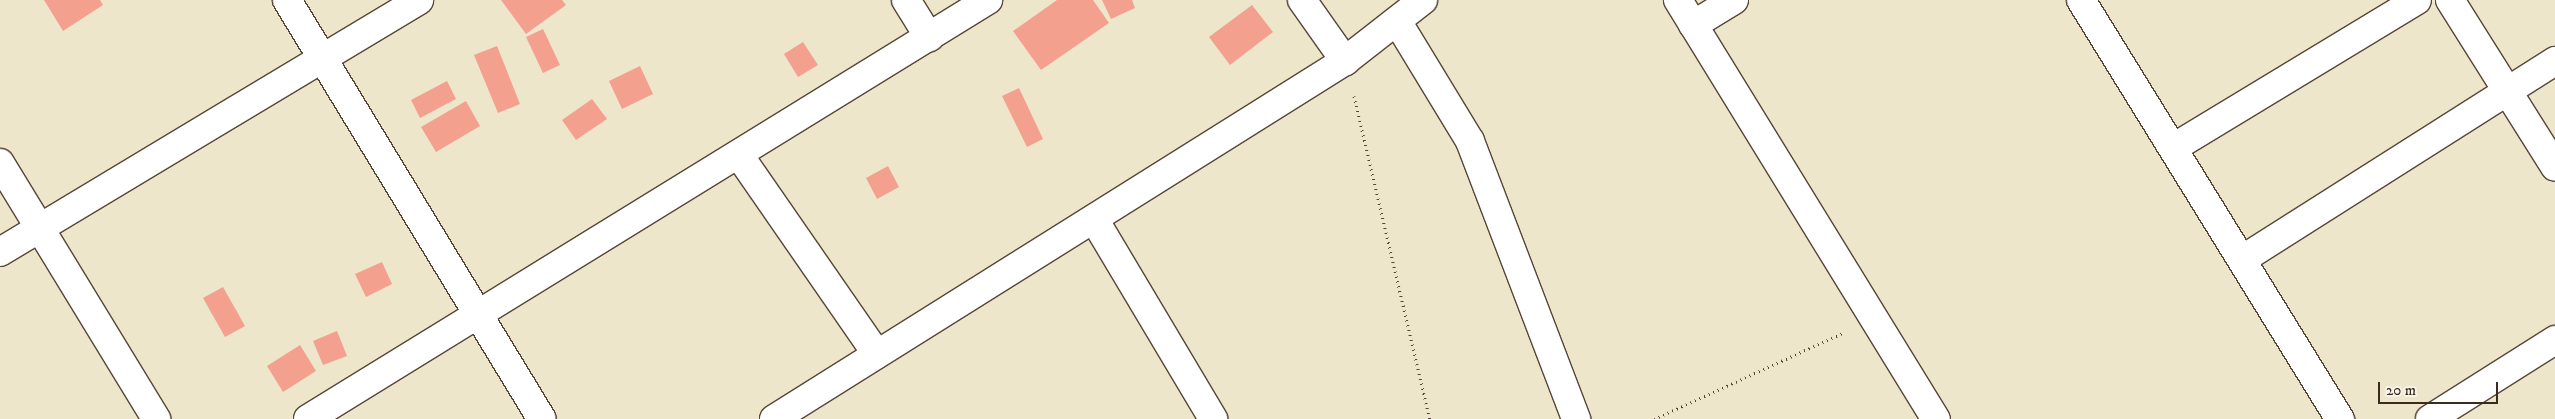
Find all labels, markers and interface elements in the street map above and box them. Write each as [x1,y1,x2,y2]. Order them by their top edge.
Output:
scale bar [2380,372,2500,404]
text: 20 m [2386,381,2416,400]

